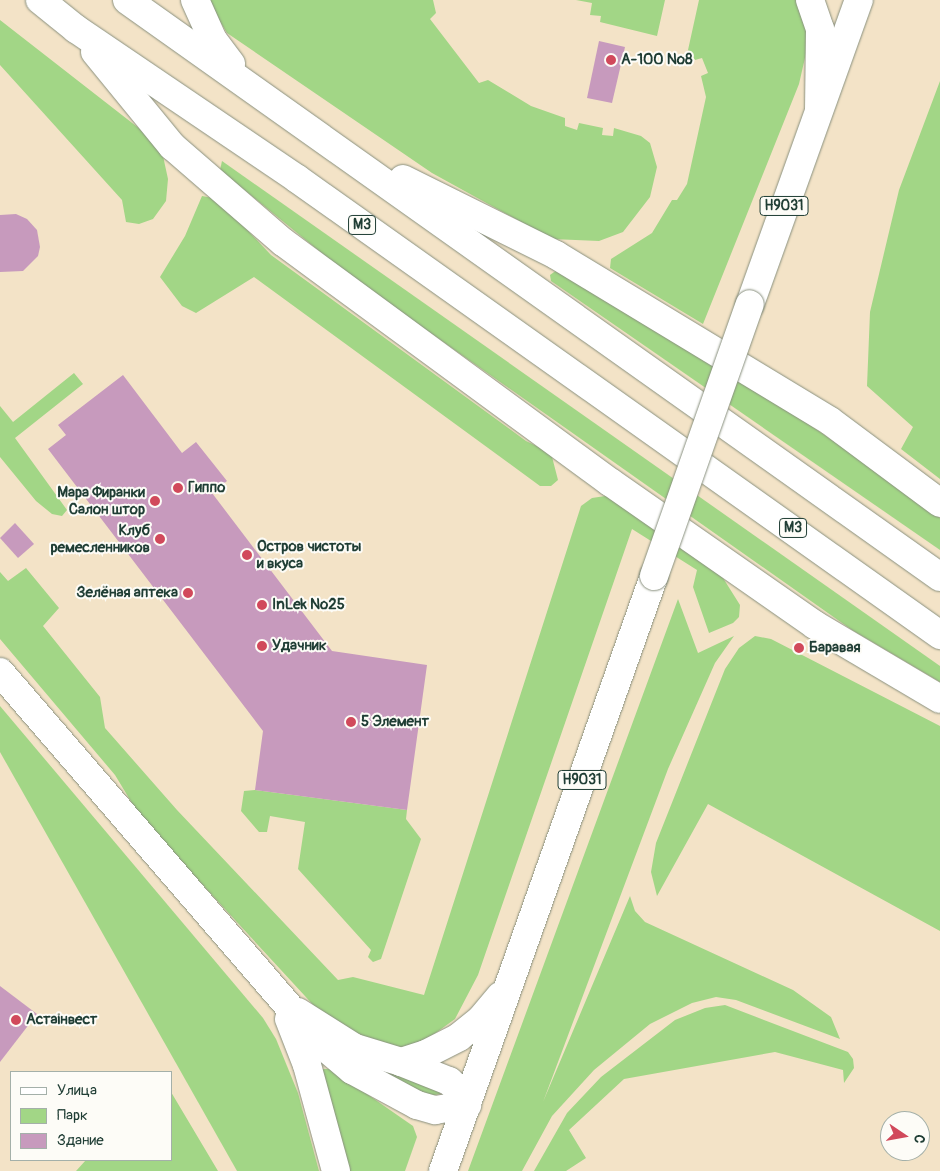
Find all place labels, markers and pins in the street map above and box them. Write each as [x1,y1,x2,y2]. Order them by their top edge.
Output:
place label: А-100 №8 [621,51,692,69]
marker: А-100 №8 [605,54,617,66]
place label: Гиппо [188,479,225,497]
marker: Гиппо [172,482,184,494]
place label: Мара Фиранки Салон штор [57,483,145,518]
marker: Мара Фиранки Салон штор [149,495,161,507]
place label: Клуб ремесленников [51,521,150,556]
marker: Клуб ремесленников [154,533,166,545]
place label: Остров чистоты и вкуса [257,537,361,572]
marker: Остров чистоты и вкуса [241,549,253,561]
place label: Зелёная аптека [77,584,178,602]
marker: Зелёная аптека [182,587,194,599]
place label: InLek №25 [272,596,345,614]
marker: InLek №25 [256,599,268,611]
place label: Удачник [272,637,326,655]
place label: Баравая [809,639,860,657]
marker: Удачник [256,640,268,652]
marker: Баравая [793,642,805,654]
place label: 5 Элемент [361,713,429,731]
marker: 5 Элемент [345,716,357,728]
place label: Астаінвест [26,1011,97,1029]
marker: Астаінвест [10,1014,22,1026]

